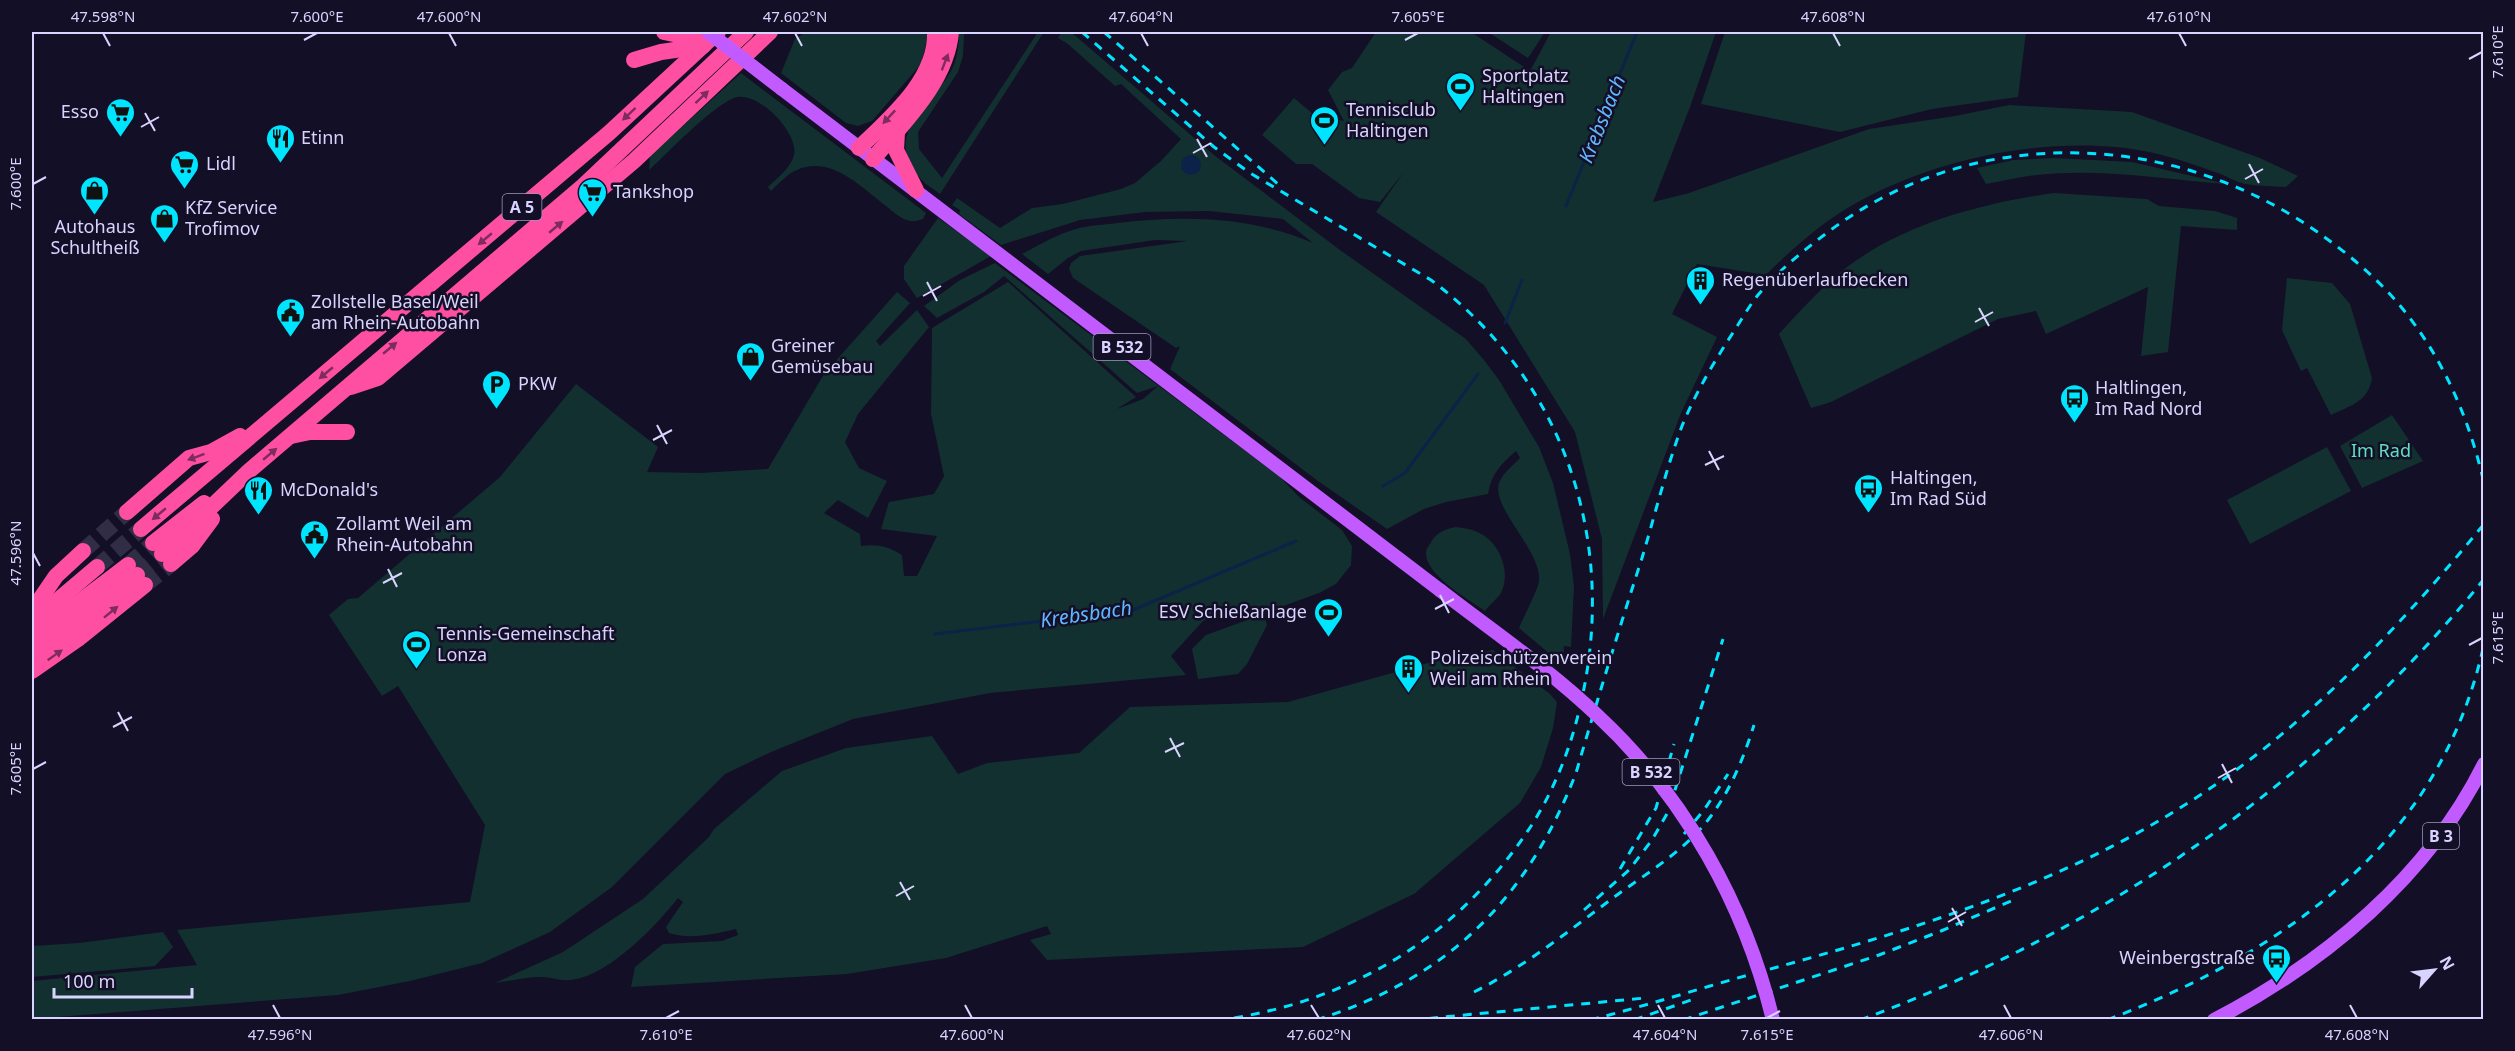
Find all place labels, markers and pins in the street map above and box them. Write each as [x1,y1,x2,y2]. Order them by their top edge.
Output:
place label: Sportplatz Haltingen [1482,63,1569,108]
sports icon: Sportplatz Haltingen [1445,70,1477,112]
supermarket icon: Esso [104,96,136,138]
place label: Tennisclub Haltingen [1346,97,1436,142]
place label: Esso [61,99,99,123]
sports icon: Tennisclub Haltingen [1309,104,1341,146]
restaurant icon: Etinn [264,122,296,164]
place label: Etinn [301,125,344,149]
supermarket icon: Lidl [169,148,201,190]
place label: Lidl [206,151,236,175]
shop icon: Autohaus Schultheiß [79,174,111,216]
supermarket icon: Tankshop [576,176,608,218]
place label: Tankshop [613,179,694,203]
place label: KfZ Service Trofimov [185,195,277,240]
shop icon: KfZ Service Trofimov [148,202,180,244]
place label: Autohaus Schultheiß [50,214,140,259]
building icon: Regenüberlaufbecken [1685,264,1717,306]
place label: Regenüberlaufbecken [1722,267,1908,291]
place label: Zollstelle Basel/Weil am Rhein-Autobahn [311,289,480,334]
public building icon: Zollstelle Basel/Weil am Rhein-Autobahn [274,296,306,338]
place label: Greiner Gemüsebau [771,333,873,378]
shop icon: Greiner Gemüsebau [734,340,766,382]
parking icon: PKW [481,368,513,410]
place label: PKW [518,371,557,395]
place label: Haltlingen, Im Rad Nord [2095,375,2202,420]
bus stop icon: Haltlingen, Im Rad Nord [2058,382,2090,424]
place label: Haltingen, Im Rad Süd [1890,465,1987,510]
bus stop icon: Haltingen, Im Rad Süd [1853,472,1885,514]
restaurant icon: McDonald's [243,474,275,516]
place label: McDonald's [280,477,378,501]
place label: Zollamt Weil am Rhein-Autobahn [336,511,473,556]
public building icon: Zollamt Weil am Rhein-Autobahn [299,518,331,560]
sports icon: ESV Schießanlage [1312,596,1344,638]
place label: ESV Schießanlage [1159,599,1307,623]
place label: Tennis-Gemeinschaft Lonza [437,621,615,666]
sports icon: Tennis-Gemeinschaft Lonza [400,628,432,670]
place label: Polizeischützenverein Weil am Rhein [1430,645,1612,690]
building icon: Polizeischützenverein Weil am Rhein [1393,652,1425,694]
bus stop icon: Weinbergstraße [2260,942,2292,984]
place label: Weinbergstraße [2119,945,2255,969]

